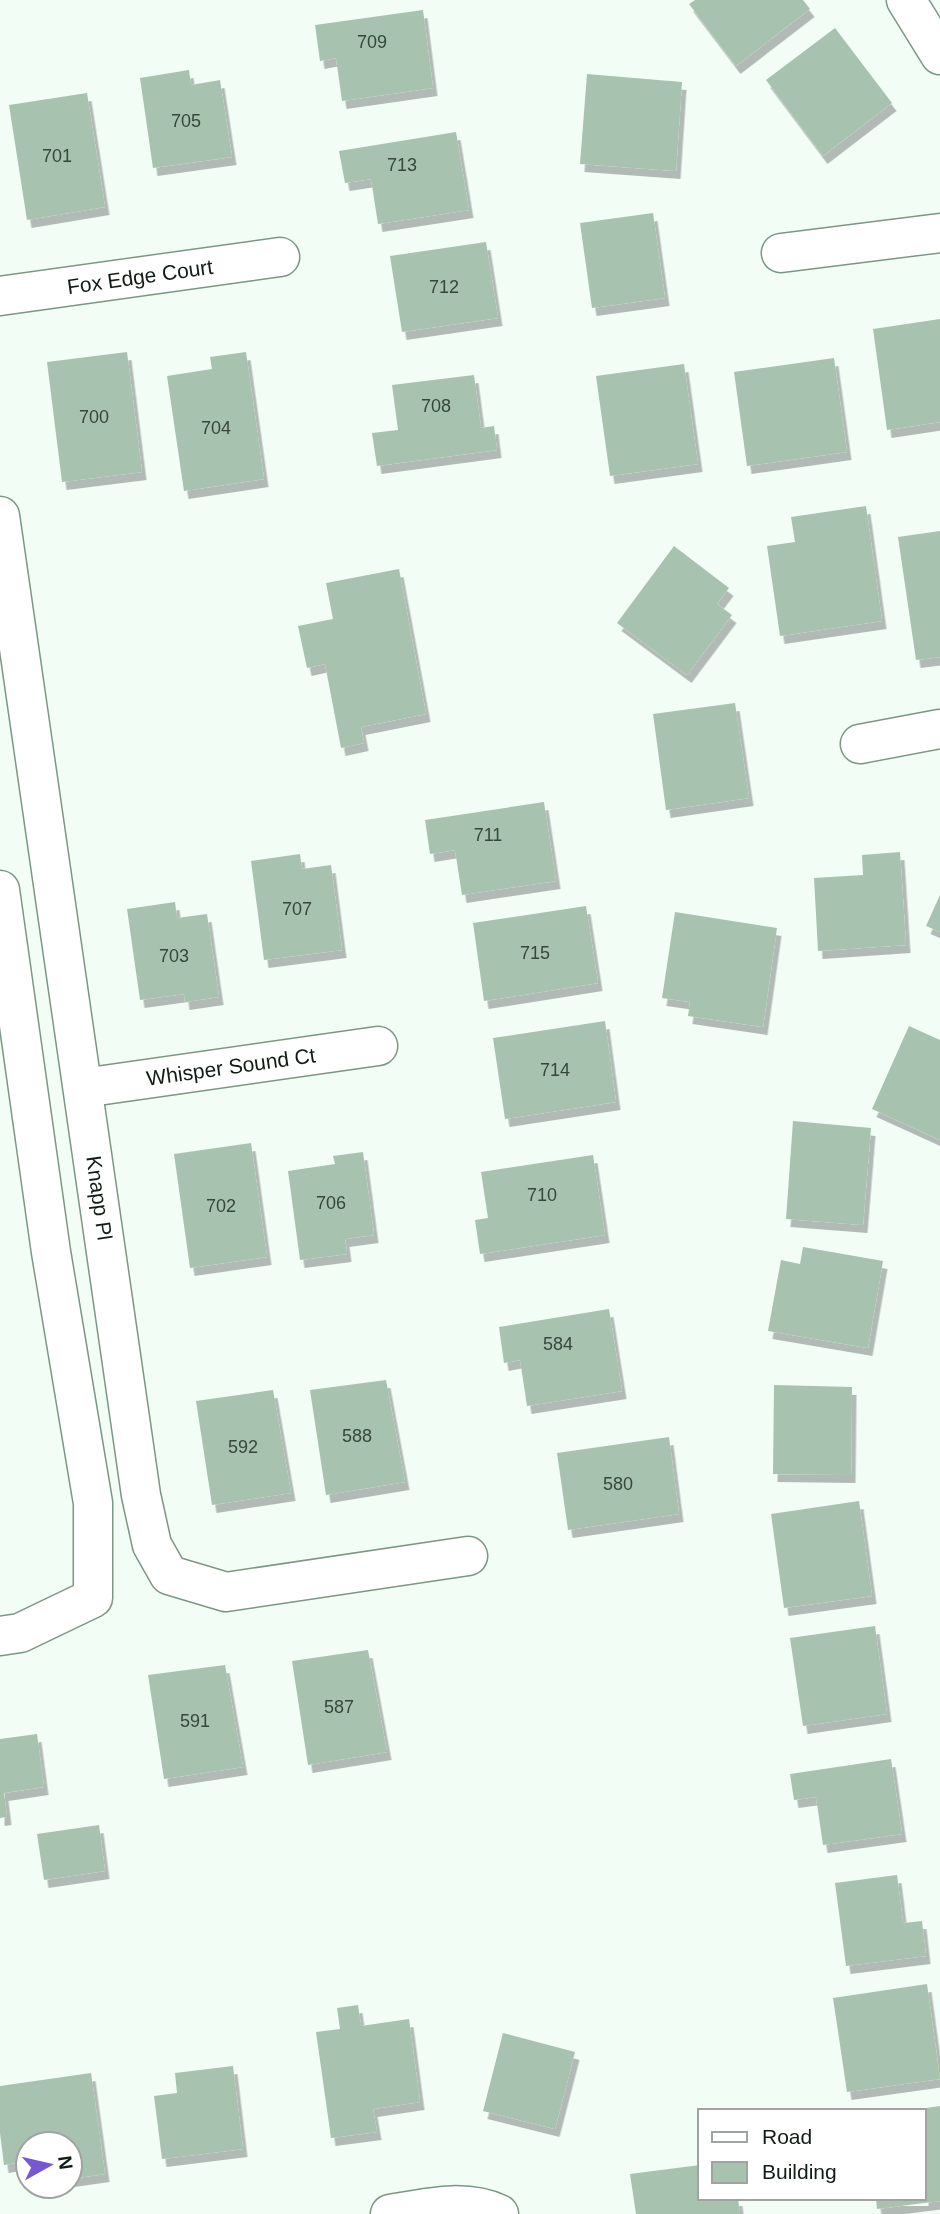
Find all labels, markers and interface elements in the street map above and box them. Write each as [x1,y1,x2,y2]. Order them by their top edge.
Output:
house number: 709 [357,32,387,52]
house number: 705 [171,111,201,131]
house number: 701 [42,146,72,166]
house number: 713 [387,155,417,175]
street label: Fox Edge Court [66,255,215,298]
house number: 712 [429,277,459,297]
house number: 708 [421,396,451,416]
house number: 700 [79,407,109,427]
house number: 704 [201,418,231,438]
house number: 711 [474,825,502,845]
house number: 707 [282,899,312,919]
house number: 715 [520,943,550,963]
house number: 703 [159,946,189,966]
street label: Whisper Sound Ct [145,1043,317,1090]
house number: 714 [540,1060,570,1080]
street label: Knapp Pl [82,1154,117,1242]
house number: 710 [527,1185,557,1205]
house number: 706 [316,1193,346,1213]
house number: 702 [206,1196,236,1216]
house number: 584 [543,1334,573,1354]
house number: 588 [342,1426,372,1446]
house number: 592 [228,1437,258,1457]
house number: 580 [603,1474,633,1494]
house number: 587 [324,1697,354,1717]
house number: 591 [180,1711,210,1731]
legend [698,2109,926,2200]
text: Road [762,2125,812,2148]
north arrow [14,2130,84,2200]
text: N [54,2154,77,2171]
text: Building [762,2160,837,2183]

